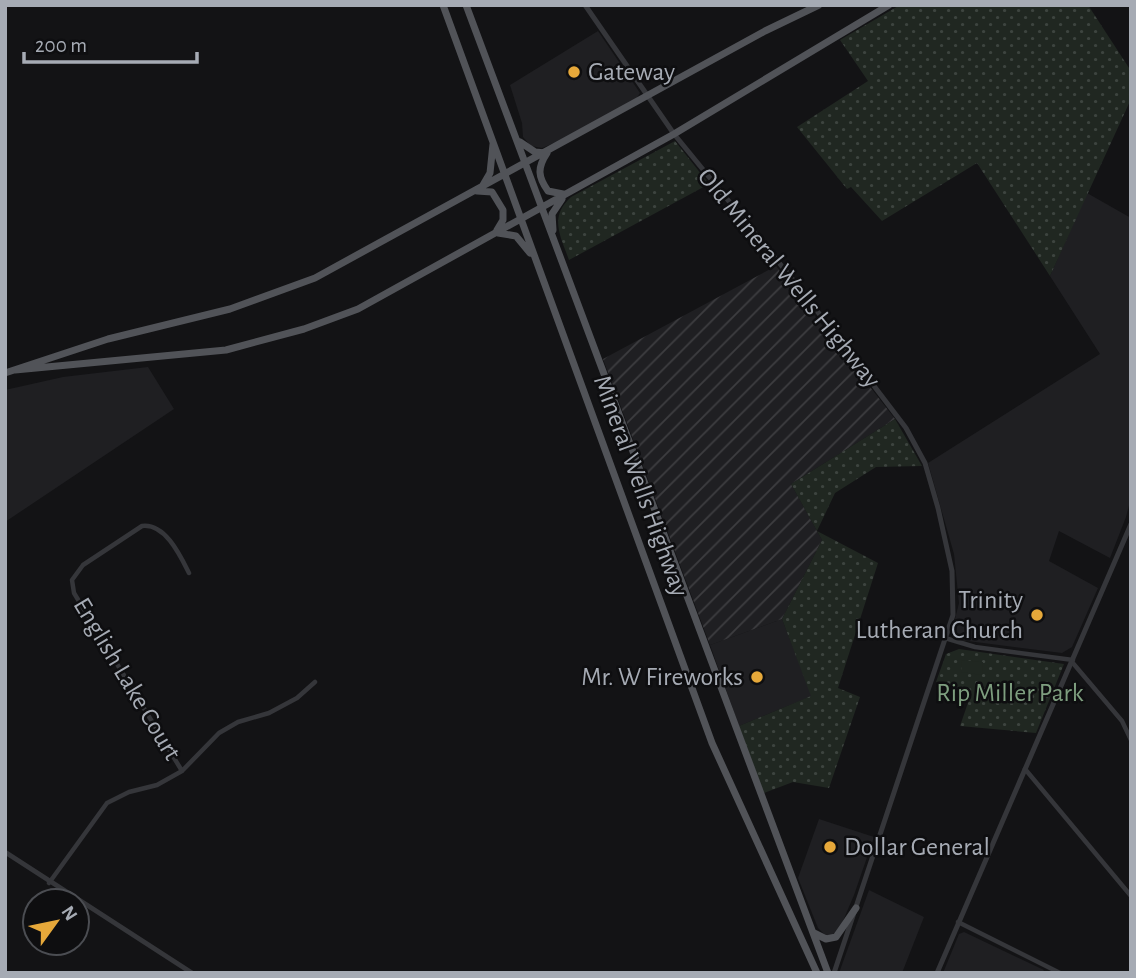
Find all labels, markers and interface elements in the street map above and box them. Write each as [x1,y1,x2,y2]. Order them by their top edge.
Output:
scale bar [24,21,198,65]
text: 200 m [35,35,87,56]
place label: Gateway [588,59,675,85]
marker: Gateway [566,64,582,80]
street label: Old Mineral Wells Highway [693,163,885,393]
street label: Mineral Wells Highway [589,372,693,600]
place label: Trinity Lutheran Church [856,587,1023,643]
street label: English Lake Court [68,593,186,765]
marker: Trinity Lutheran Church [1029,607,1045,623]
place label: Mr. W Fireworks [581,664,743,690]
marker: Mr. W Fireworks [749,669,765,685]
park label: Rip Miller Park [936,680,1084,706]
place label: Dollar General [844,834,990,860]
marker: Dollar General [822,839,838,855]
north arrow [21,887,91,957]
text: N [57,903,81,924]

